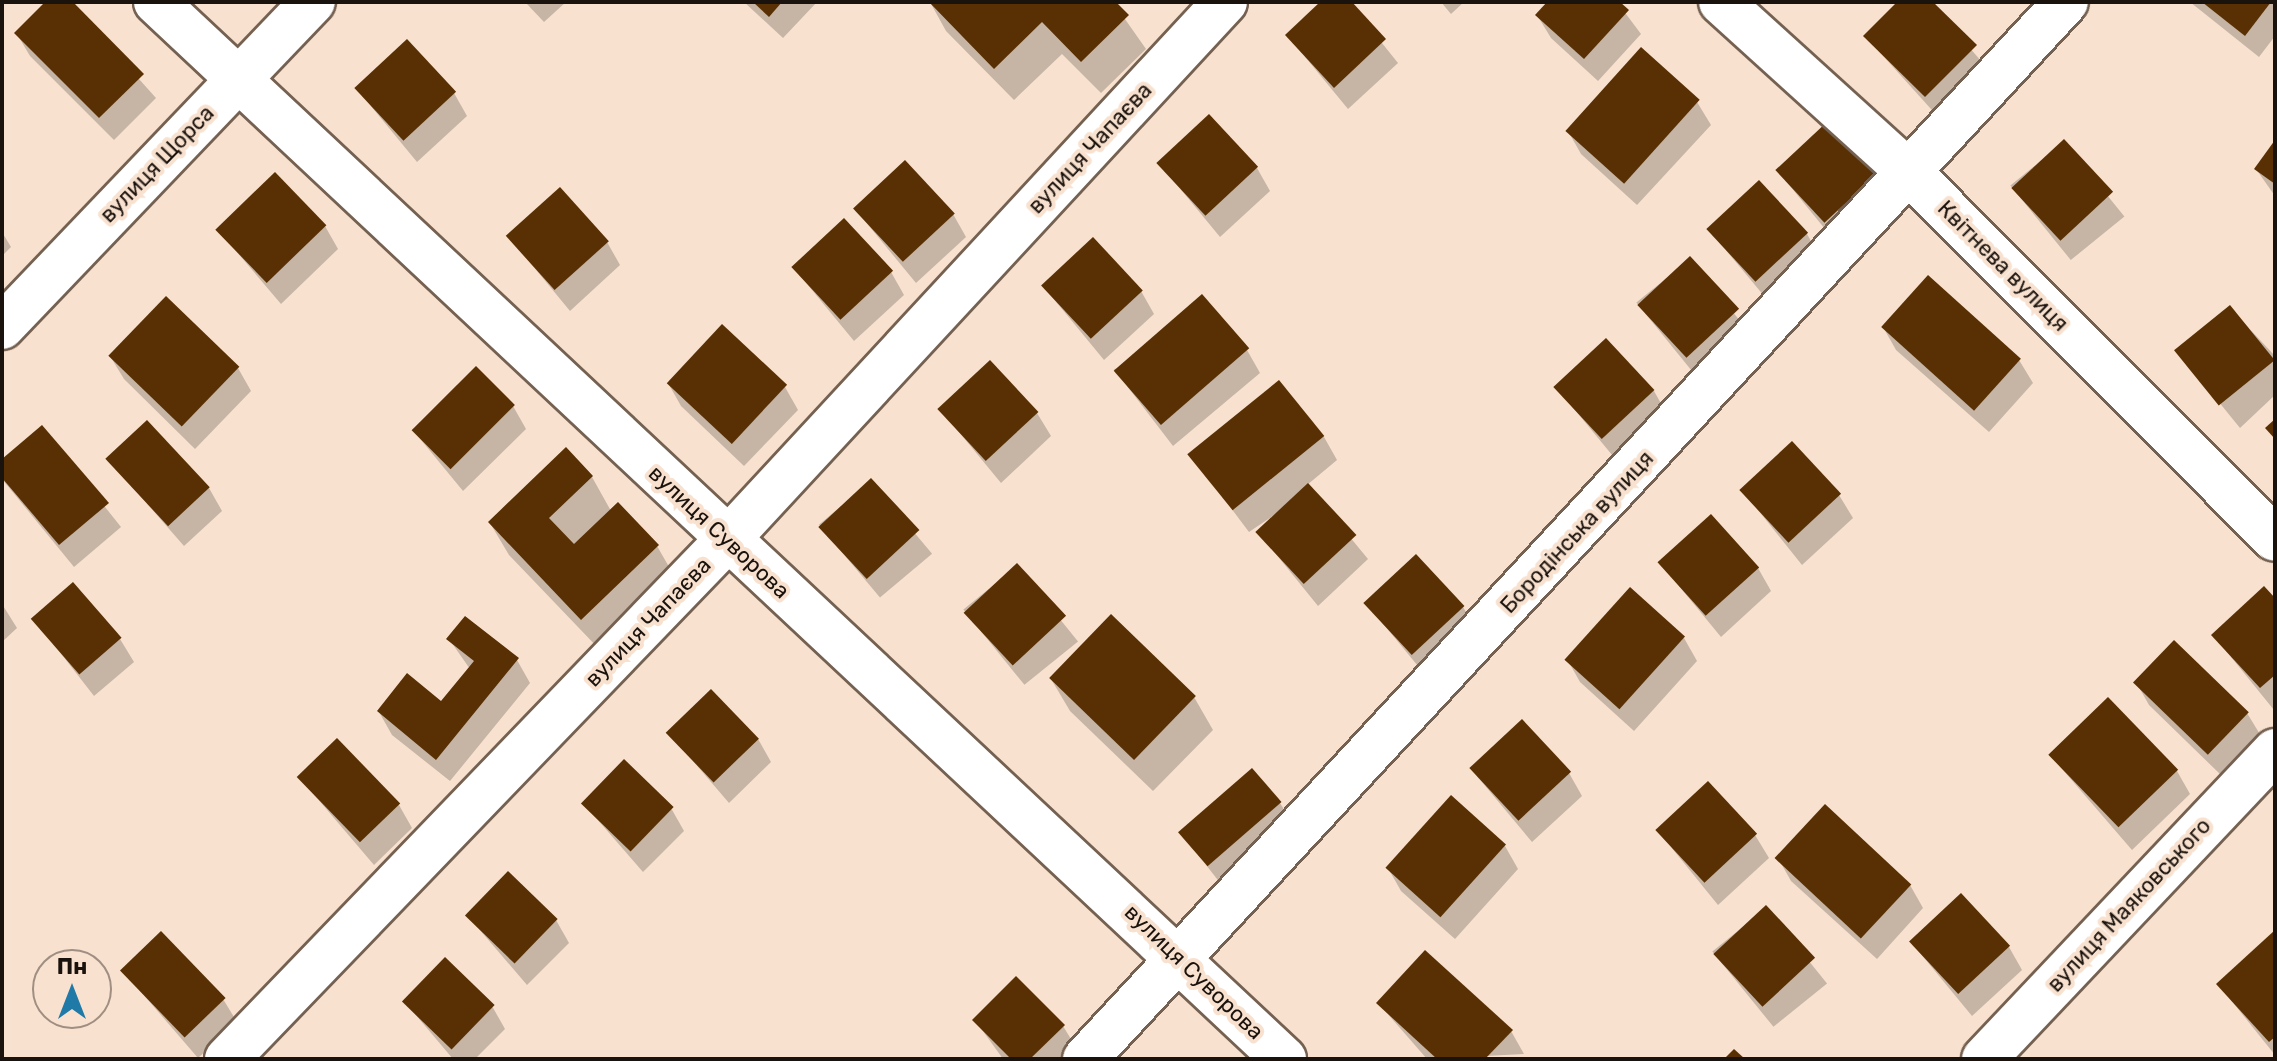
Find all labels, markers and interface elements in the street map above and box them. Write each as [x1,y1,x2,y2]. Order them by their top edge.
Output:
street label: вулиця Чапаєва [1023,77,1157,219]
street label: вулиця Щорса [95,100,219,228]
street label: Квітнева вулиця [1932,195,2074,337]
street label: Бородінська вулиця [1495,445,1659,619]
street label: вулиця Суворова [643,460,795,604]
street label: вулиця Чапаєва [580,552,716,692]
street label: вулиця Маяковського [2042,813,2216,997]
street label: вулиця Суворова [1119,899,1269,1045]
north arrow [32,949,112,1029]
text: Пн [57,953,87,980]

